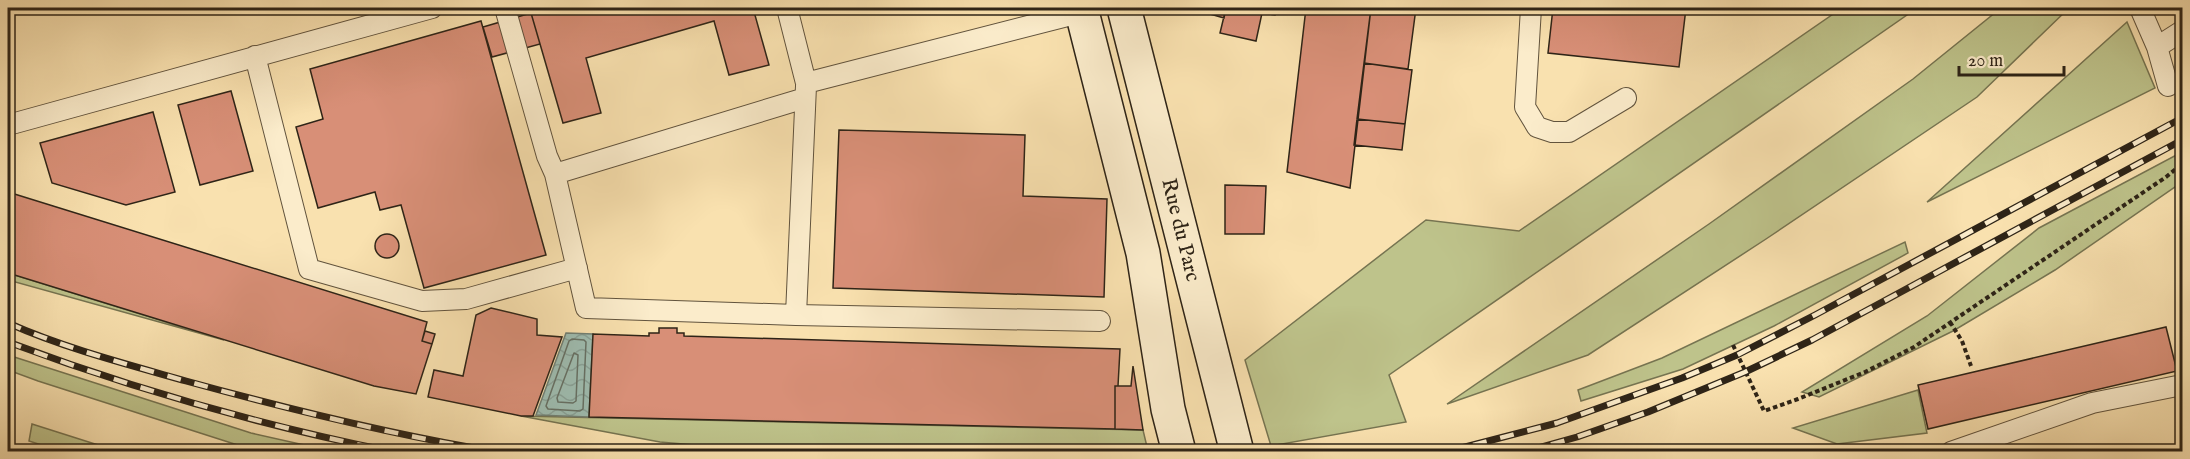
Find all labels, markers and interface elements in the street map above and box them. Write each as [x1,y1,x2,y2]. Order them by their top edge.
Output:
scale bar [1959,39,2064,77]
text: 20 m [1968,50,2003,73]
street label: Rue du Parc [1154,176,1206,284]

